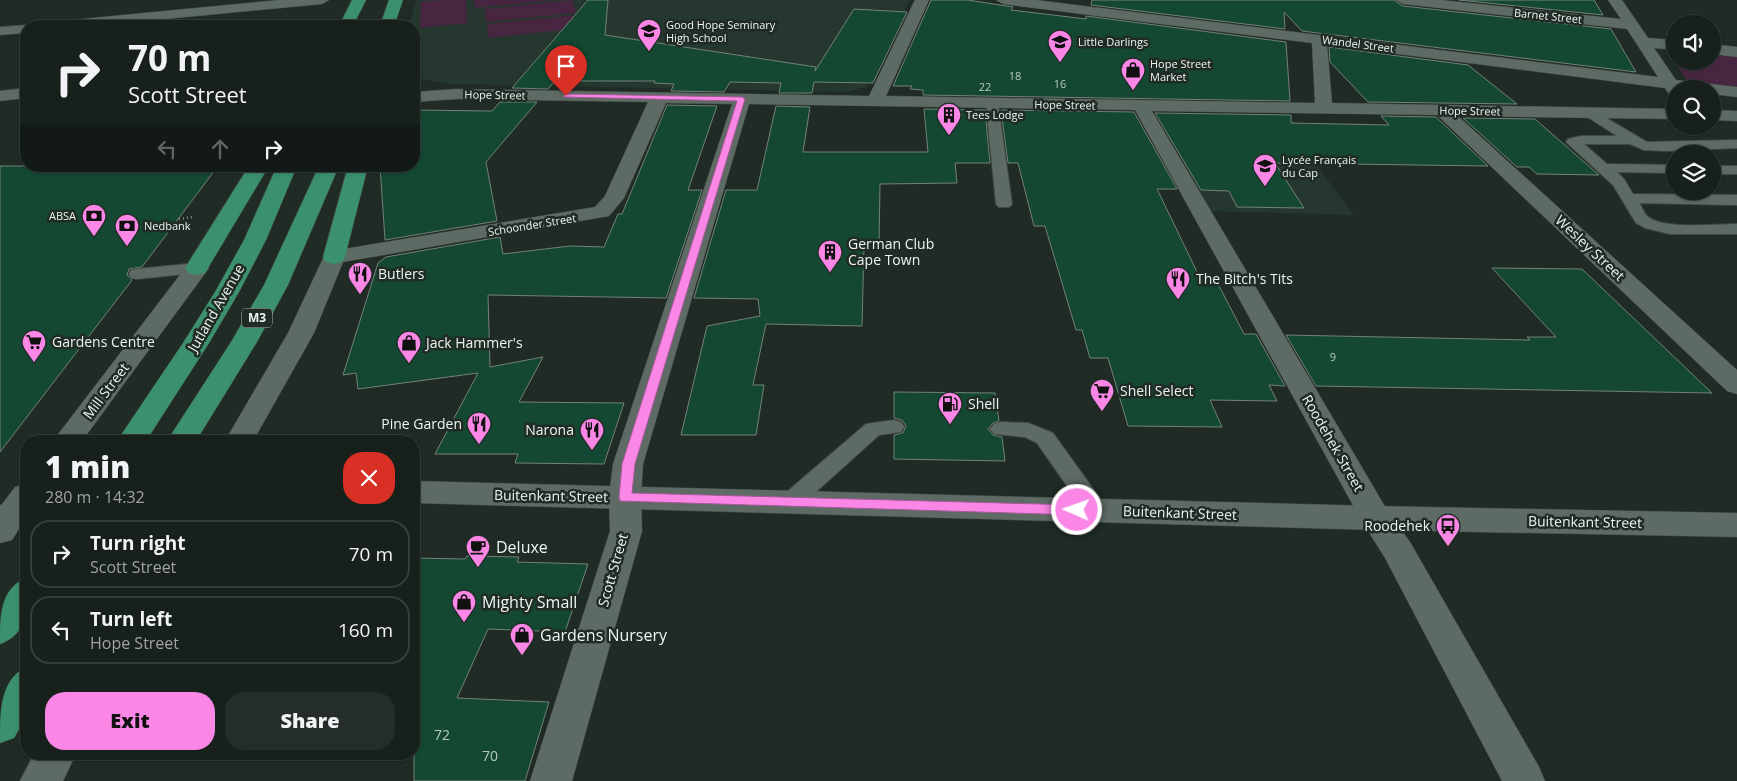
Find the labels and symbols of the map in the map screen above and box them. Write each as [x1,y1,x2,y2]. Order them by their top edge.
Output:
street label: Barnet Street [1513,4,1583,27]
place label: Good Hope Seminary High School [666,17,776,45]
school or university icon: Good Hope Seminary High School [636,18,662,52]
school or university icon: Little Darlings [1047,29,1073,63]
street label: Wandel Street [1321,32,1395,55]
place label: Little Darlings [1078,34,1148,49]
pin [545,45,587,96]
place label: Hope Street Market [1150,56,1211,84]
shop icon: Hope Street Market [1120,57,1146,91]
house number: 18 [1009,68,1021,83]
house number: 16 [1054,76,1066,91]
house number: 22 [979,79,991,94]
street label: Hope Street [464,86,526,103]
street label: Hope Street [1034,96,1096,113]
building icon: Tees Lodge [936,102,962,136]
street label: Hope Street [1439,102,1501,119]
place label: Tees Lodge [966,107,1024,122]
place label: Lycée Français du Cap [1282,152,1356,180]
school or university icon: Lycée Français du Cap [1252,153,1278,187]
bank icon: ABSA [81,203,107,237]
place label: ABSA [49,208,76,223]
street label: Schoonder Street [487,210,577,239]
street label: Wesley Street [1551,210,1629,285]
bank icon: Nedbank [114,213,140,247]
place label: Nedbank [144,218,191,233]
place label: German Club Cape Town [848,234,934,269]
building icon: German Club Cape Town [817,239,843,273]
street label: Jutland Avenue [182,260,248,357]
restaurant icon: Butlers [347,261,373,295]
place label: Butlers [378,264,425,283]
restaurant icon: The Bitch's Tits [1165,266,1191,300]
place label: The Bitch's Tits [1196,269,1293,288]
road number: M3 [242,308,272,328]
supermarket icon: Gardens Centre [21,329,47,363]
shop icon: Jack Hammer's [396,330,422,364]
place label: Gardens Centre [52,332,155,351]
place label: Jack Hammer's [424,333,523,352]
house number: 9 [1330,349,1336,364]
street label: Mill Street [78,359,133,423]
supermarket icon: Shell Select [1089,378,1115,412]
place label: Shell Select [1120,381,1193,400]
fuel station icon: Shell [937,391,963,425]
street label: Roodehek Street [1298,391,1369,494]
place label: Shell [968,394,999,413]
restaurant icon: Pine Garden [466,411,492,445]
place label: Pine Garden [381,414,462,433]
restaurant icon: Narona [579,417,605,451]
place label: Narona [525,420,574,439]
position arrow [1050,483,1102,535]
street label: Buitenkant Street [494,485,608,506]
street label: Buitenkant Street [1123,501,1237,524]
street label: Buitenkant Street [1528,511,1642,532]
bus stop icon: Roodehek [1435,513,1461,547]
place label: Roodehek [1364,516,1431,535]
street label: Scott Street [593,531,632,609]
cafe icon: Deluxe [465,534,491,568]
place label: Deluxe [496,536,548,558]
shop icon: Mighty Small [451,589,477,623]
place label: Mighty Small [482,591,577,613]
shop icon: Gardens Nursery [509,622,535,656]
place label: Gardens Nursery [540,624,668,646]
house number: 72 [434,725,450,744]
house number: 70 [482,746,498,765]

